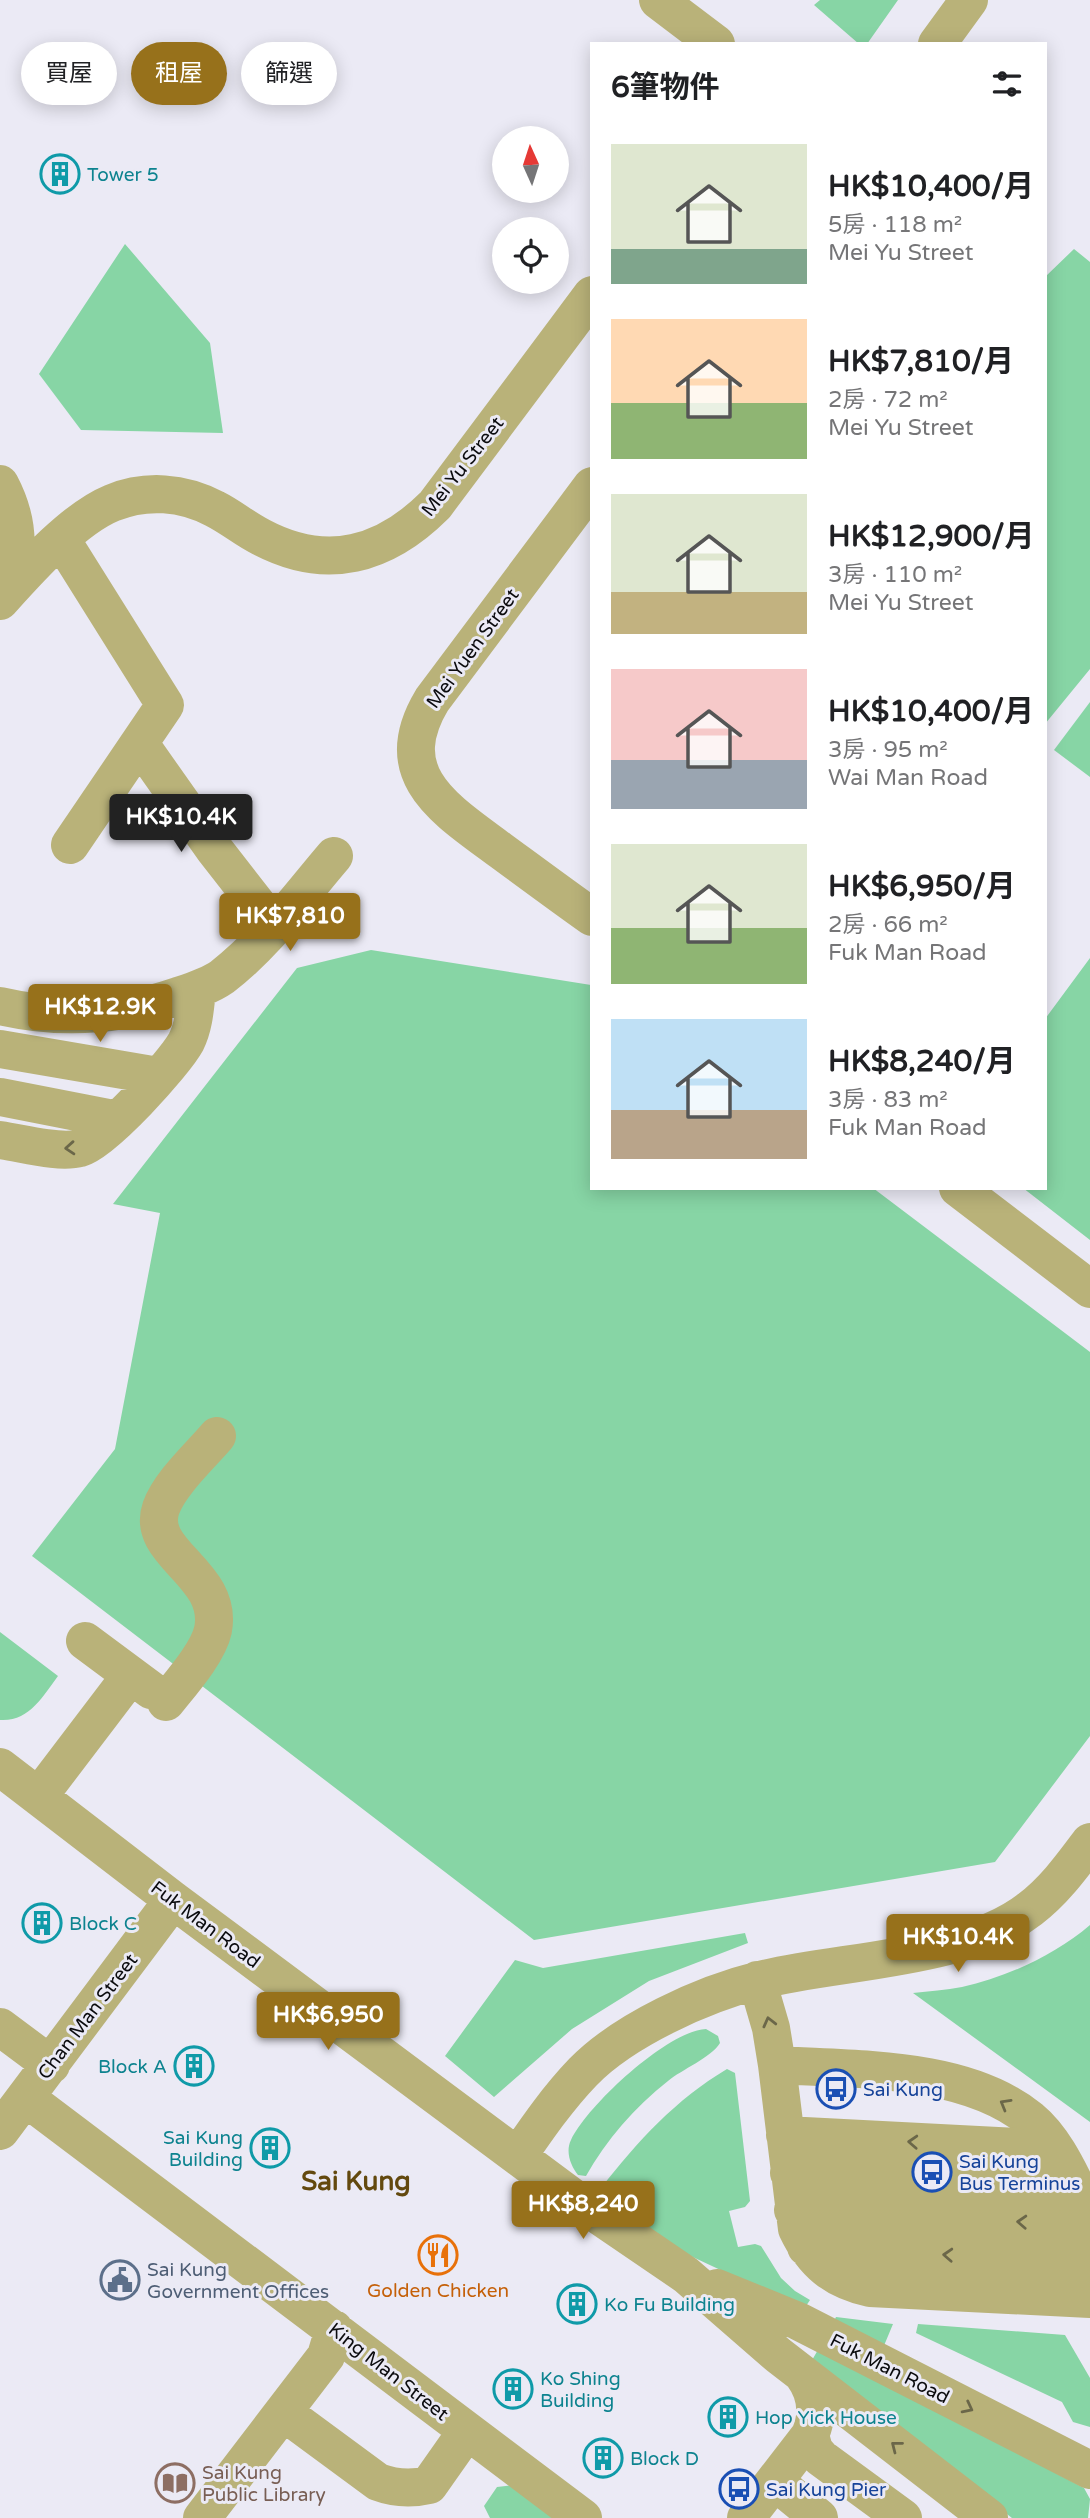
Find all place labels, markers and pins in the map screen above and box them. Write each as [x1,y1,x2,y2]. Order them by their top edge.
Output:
building icon: Tower 5 [39,153,81,195]
place label: Tower 5 [87,164,159,186]
pin: HK$10.4K [109,794,253,854]
pin: HK$7,810 [218,894,362,953]
pin: HK$12.9K [28,984,172,1044]
building icon: Block C [21,1902,63,1944]
place label: Block C [69,1913,137,1935]
pin: HK$10.4K [886,1914,1030,1974]
pin: HK$6,950 [256,1993,400,2052]
building icon: Block A [173,2045,215,2087]
place label: Block A [98,2056,167,2078]
bus stop icon: Sai Kung [815,2068,857,2110]
place label: Sai Kung [863,2079,943,2101]
place label: Sai Kung Building [163,2127,243,2171]
building icon: Sai Kung Building [249,2127,291,2169]
bus stop icon: Sai Kung Bus Terminus [911,2151,953,2193]
place label: Sai Kung Bus Terminus [959,2151,1080,2195]
pin: HK$8,240 [511,2182,655,2241]
restaurant icon: Golden Chicken [417,2234,459,2276]
public building icon: Sai Kung Government Offices [99,2259,141,2301]
place label: Sai Kung Government Offices [147,2259,329,2303]
place label: Golden Chicken [367,2280,509,2302]
building icon: Ko Fu Building [556,2283,598,2325]
place label: Ko Fu Building [604,2294,735,2316]
building icon: Ko Shing Building [492,2368,534,2410]
place label: Ko Shing Building [540,2368,621,2412]
building icon: Hop Yick House [707,2396,749,2438]
place label: Hop Yick House [755,2407,897,2429]
building icon: Block D [582,2437,624,2479]
place label: Block D [630,2448,699,2470]
library icon: Sai Kung Public Library [154,2462,196,2504]
place label: Sai Kung Public Library [202,2462,326,2506]
bus stop icon: Sai Kung Pier [718,2468,760,2510]
place label: Sai Kung Pier [766,2479,887,2501]

